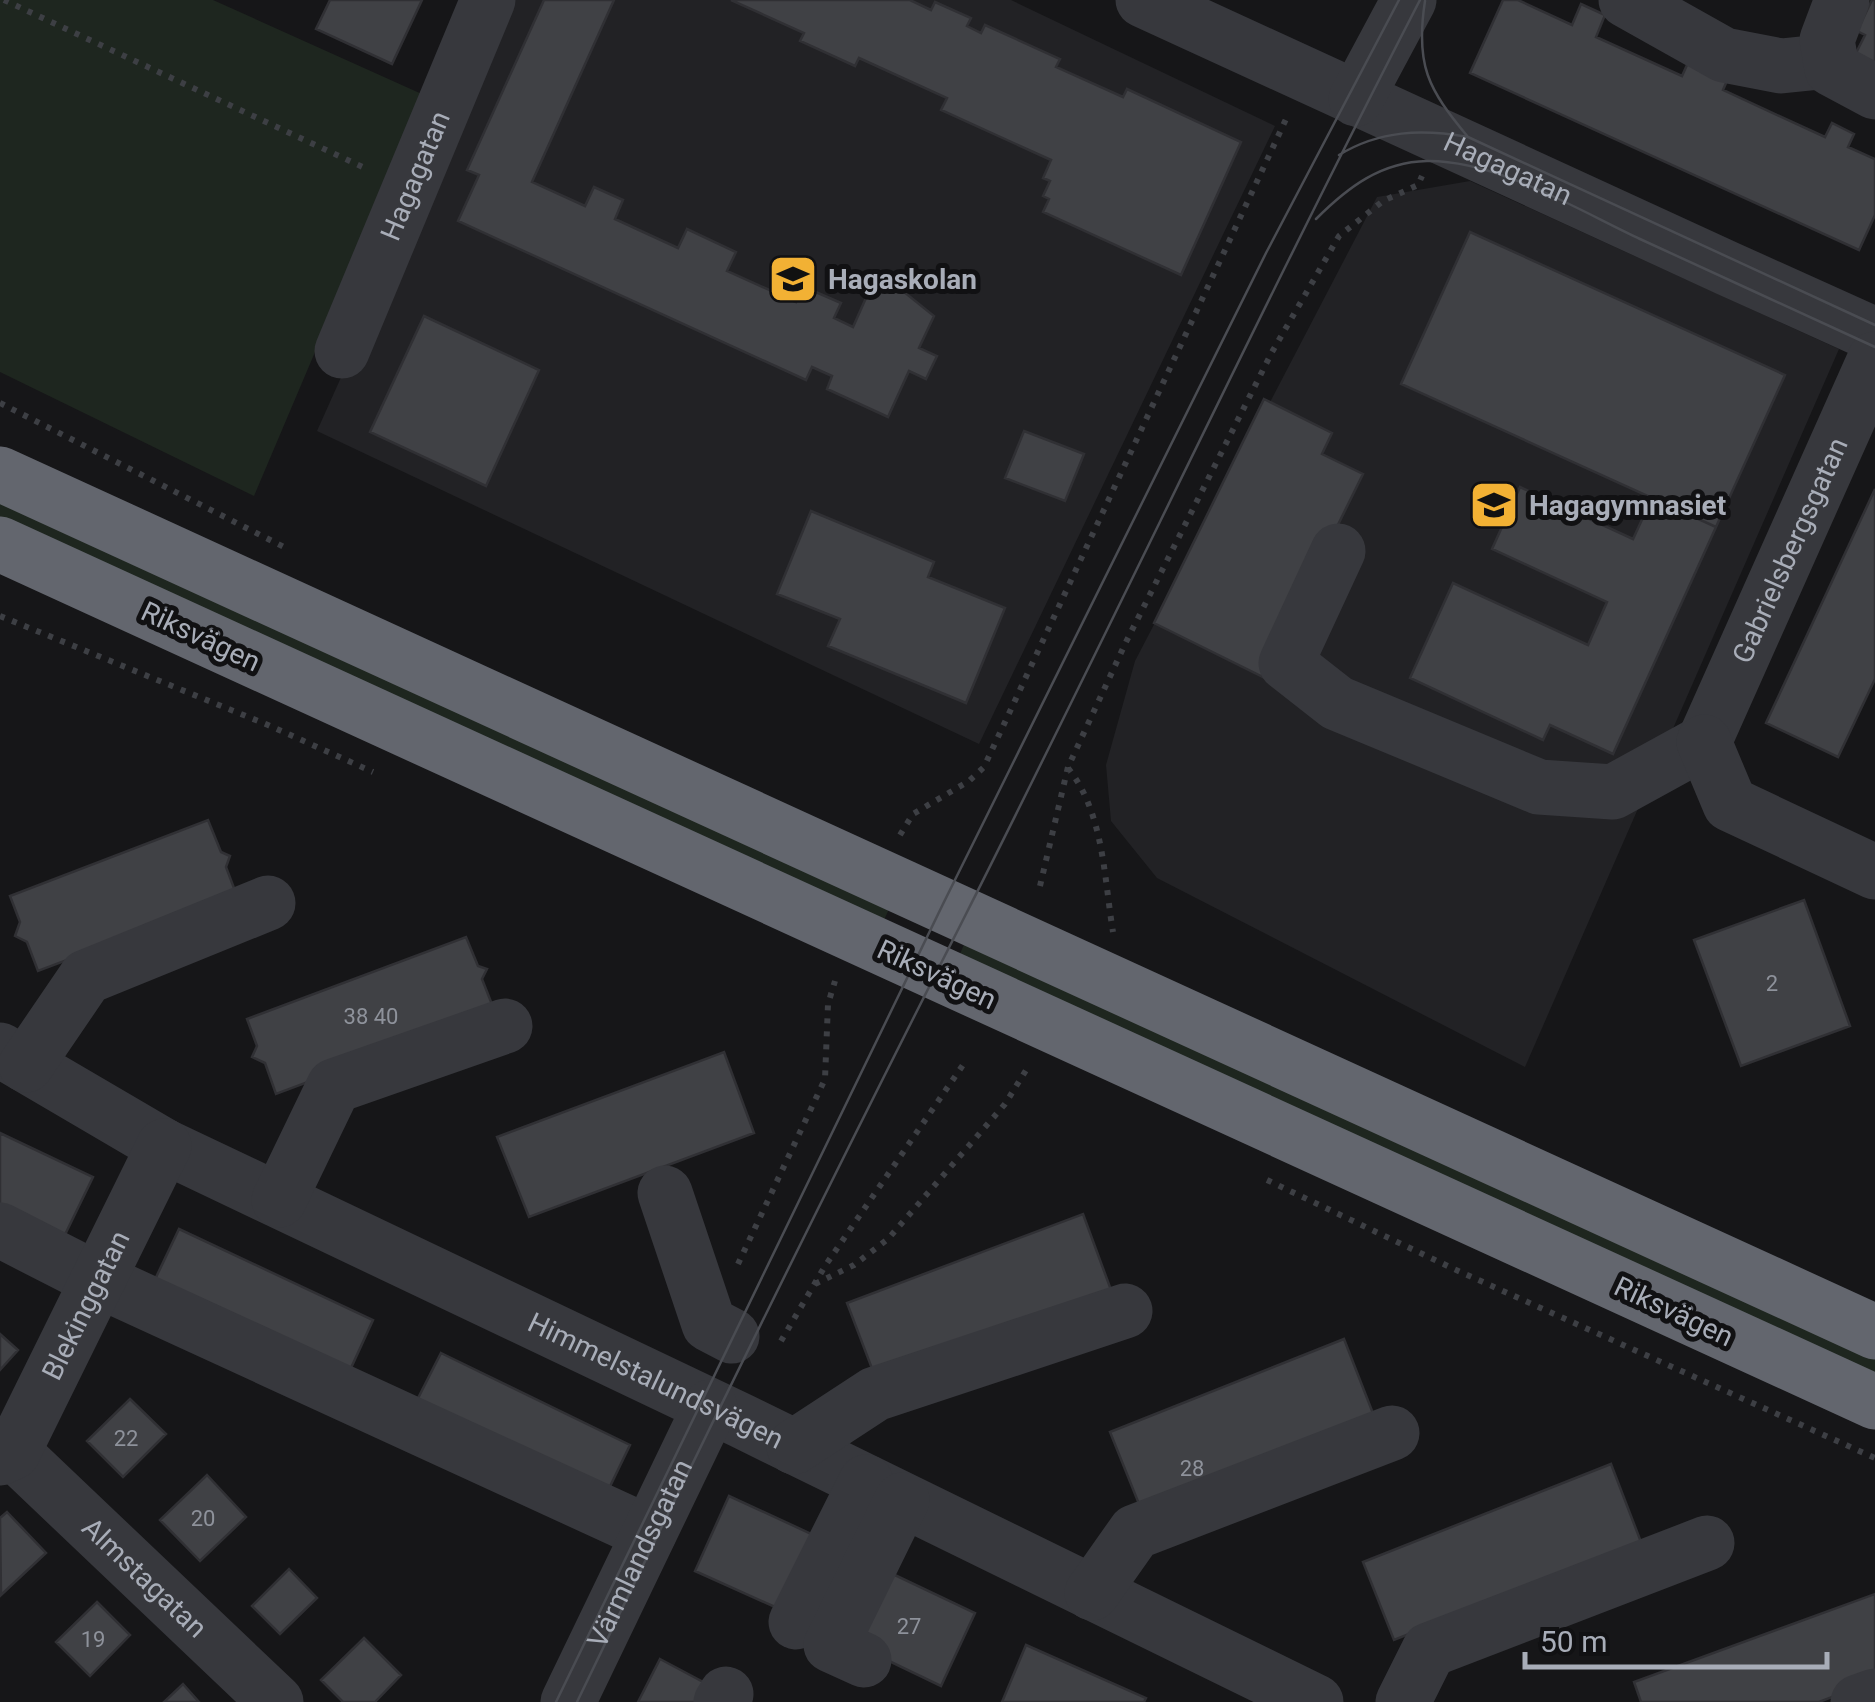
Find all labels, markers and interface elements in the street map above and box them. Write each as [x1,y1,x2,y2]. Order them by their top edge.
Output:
street label: Hagagatan [374,106,457,245]
street label: Hagagatan [1439,125,1577,212]
school or university icon: Hagaskolan [767,253,819,305]
place label: Hagaskolan [828,263,977,296]
street label: Gabrielsbergsgatan [1725,433,1855,668]
school or university icon: Hagagymnasiet [1468,479,1520,531]
place label: Hagagymnasiet [1529,489,1726,522]
street label: Riksvägen [136,595,265,678]
street label: Riksvägen [872,933,1001,1016]
house number: 2 [1766,971,1778,996]
house number: 38 40 [344,1004,398,1029]
street label: Blekinggatan [35,1225,137,1385]
street label: Riksvägen [1609,1270,1738,1353]
street label: Himmelstalundsvägen [523,1306,789,1456]
house number: 22 [114,1426,138,1451]
street label: Värmlandsgatan [581,1454,699,1653]
house number: 28 [1180,1456,1204,1481]
house number: 20 [191,1506,215,1531]
street label: Almstagatan [75,1511,214,1645]
scale bar [1525,1607,1828,1669]
house number: 27 [897,1614,921,1639]
text: 50 m [1540,1624,1607,1659]
house number: 19 [81,1627,105,1652]

